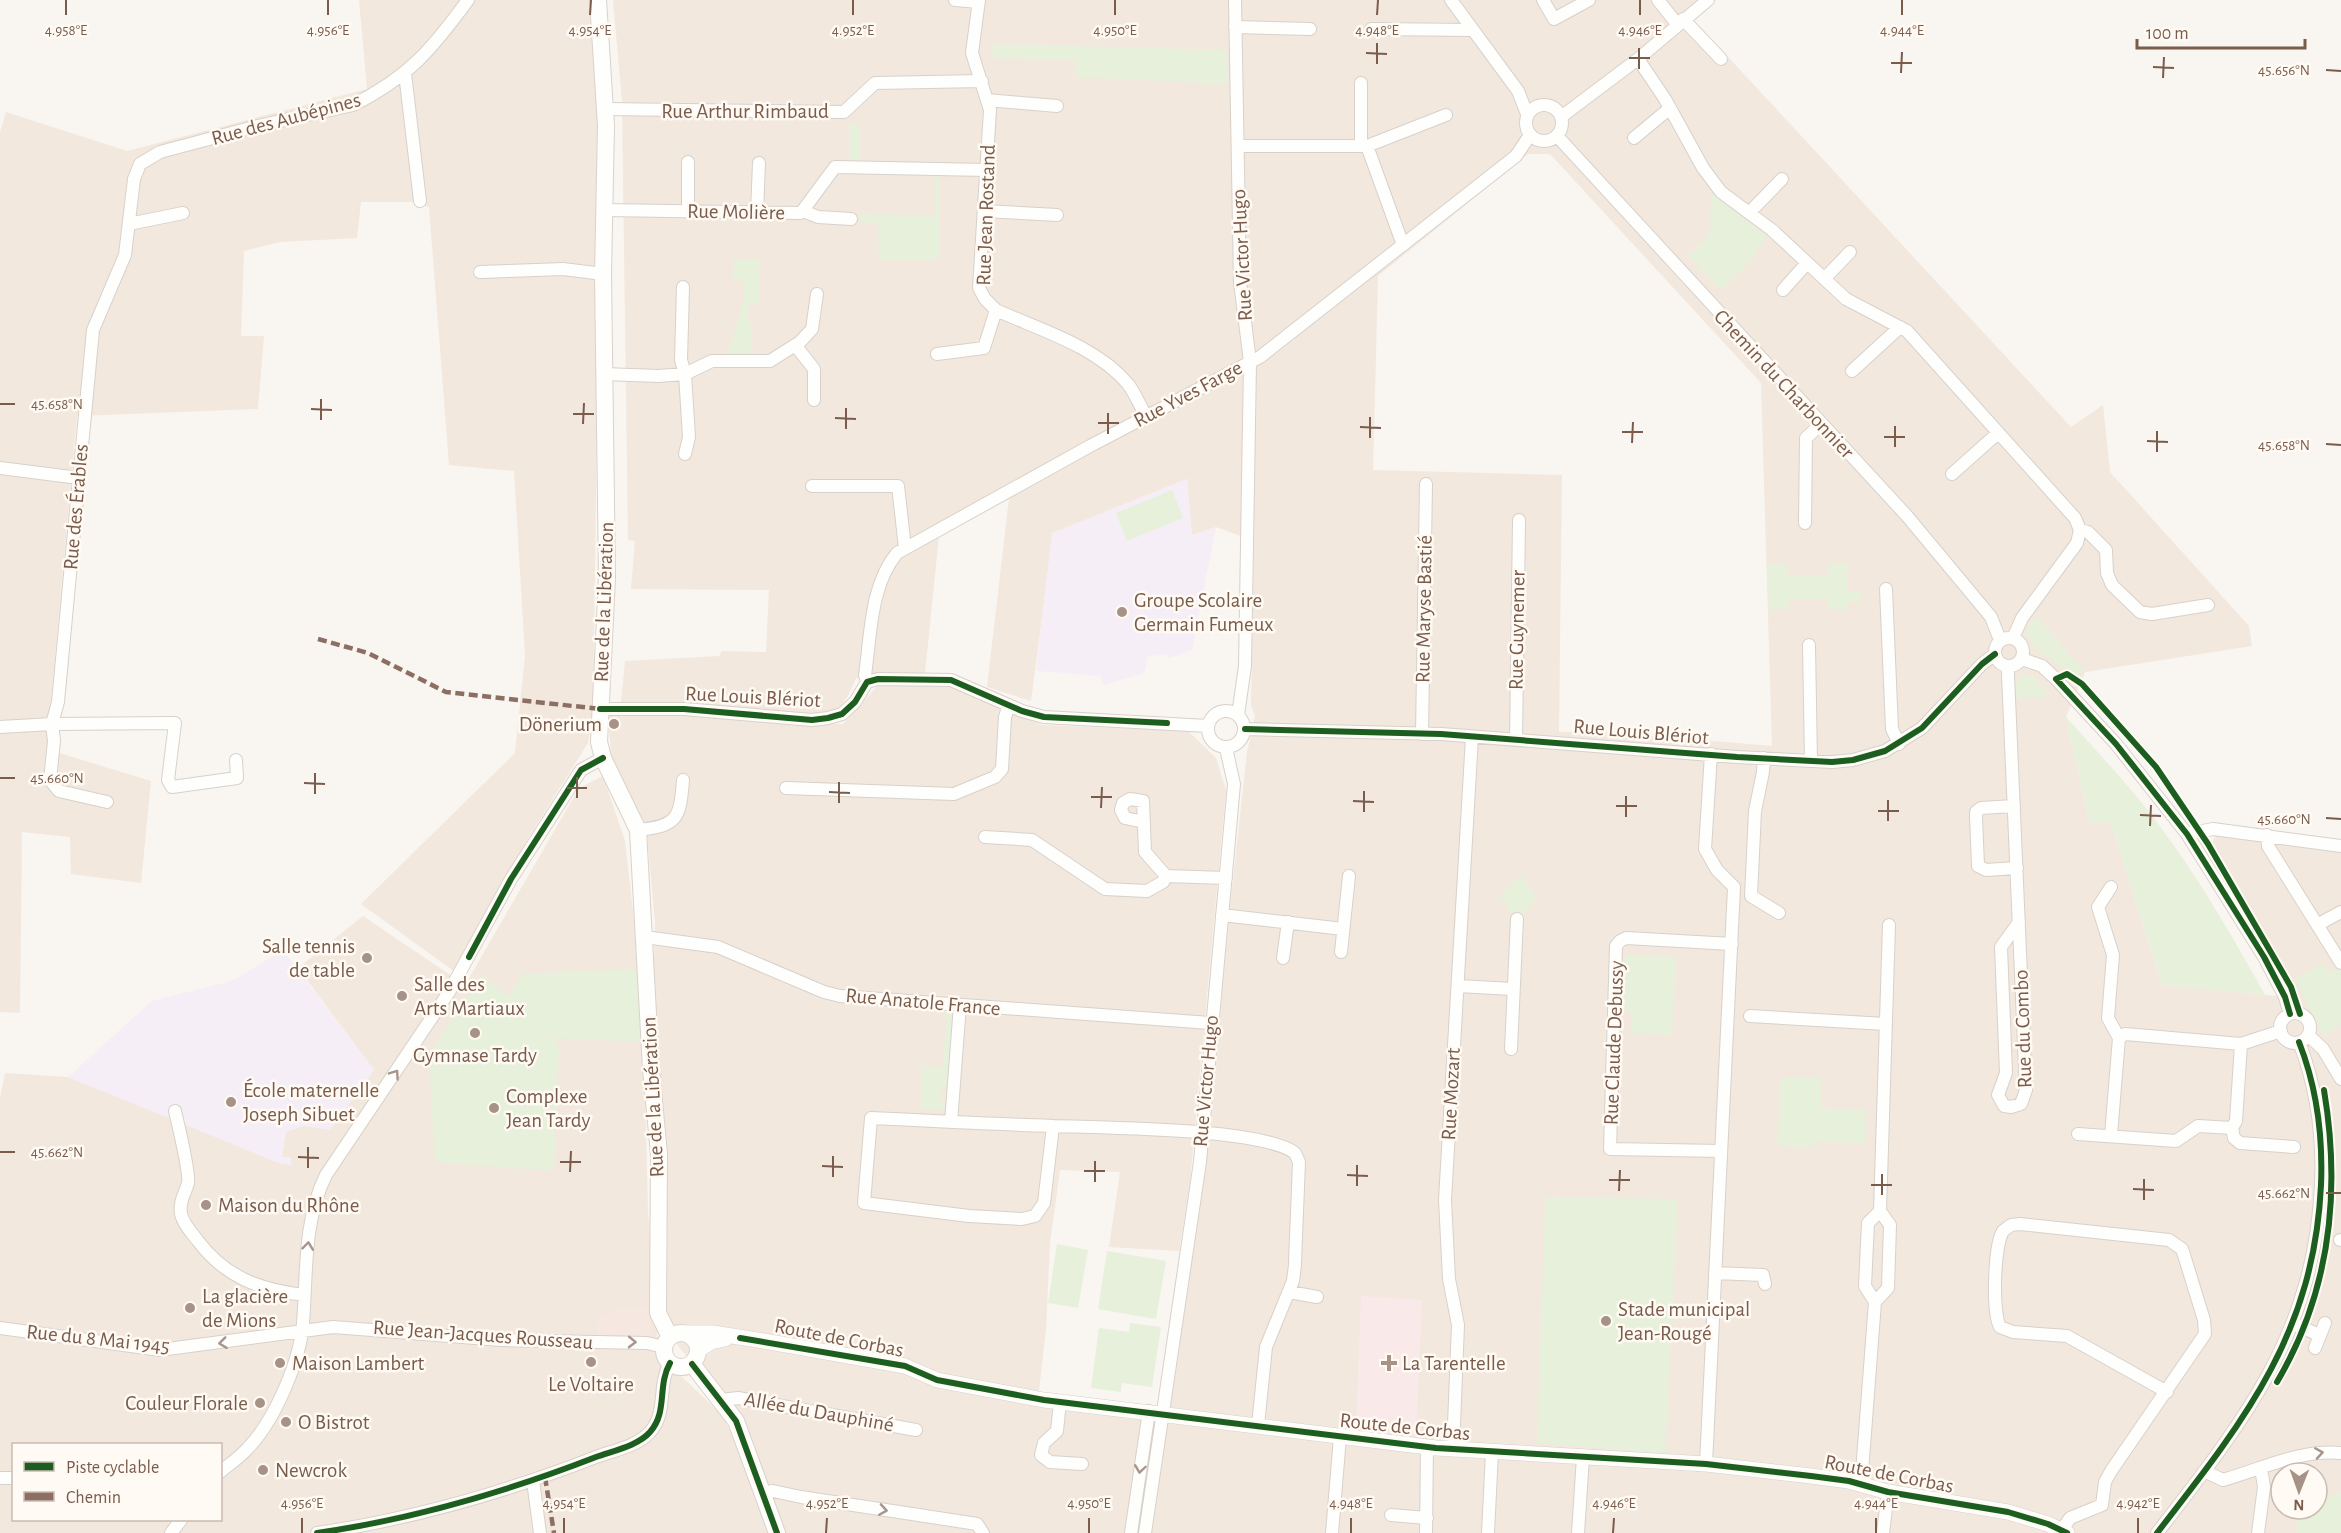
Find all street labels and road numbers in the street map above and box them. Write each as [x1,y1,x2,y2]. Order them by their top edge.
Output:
street label: Rue des Aubépines [209,89,363,149]
street label: Rue Arthur Rimbaud [661,101,829,122]
street label: Rue Jean Rostand [973,144,999,286]
street label: Rue Victor Hugo [1228,188,1256,322]
street label: Rue Molière [687,201,785,223]
street label: Chemin du Charbonnier [1710,306,1858,463]
street label: Rue Yves Farge [1130,357,1246,431]
street label: Rue des Érables [58,443,92,571]
street label: Rue de la Libération [591,521,617,683]
street label: Rue Maryse Bastié [1412,535,1436,683]
street label: Rue Guynemer [1505,569,1529,690]
street label: Rue Louis Blériot [685,683,822,711]
street label: Rue Louis Blériot [1572,716,1710,748]
street label: Rue Claude Debussy [1601,960,1627,1126]
street label: Rue du Combo [2010,969,2036,1089]
street label: Rue Anatole France [845,985,1001,1019]
street label: Rue Victor Hugo [1190,1014,1222,1148]
street label: Rue de la Libération [638,1016,668,1178]
street label: Rue Mozart [1438,1047,1464,1141]
street label: Route de Corbas [773,1315,905,1361]
street label: Rue Jean-Jacques Rousseau [372,1317,594,1353]
street label: Rue du 8 Mai 1945 [25,1321,171,1357]
street label: Allée du Dauphiné [743,1388,895,1436]
street label: Route de Corbas [1339,1410,1471,1444]
street label: Route de Corbas [1823,1451,1955,1497]

